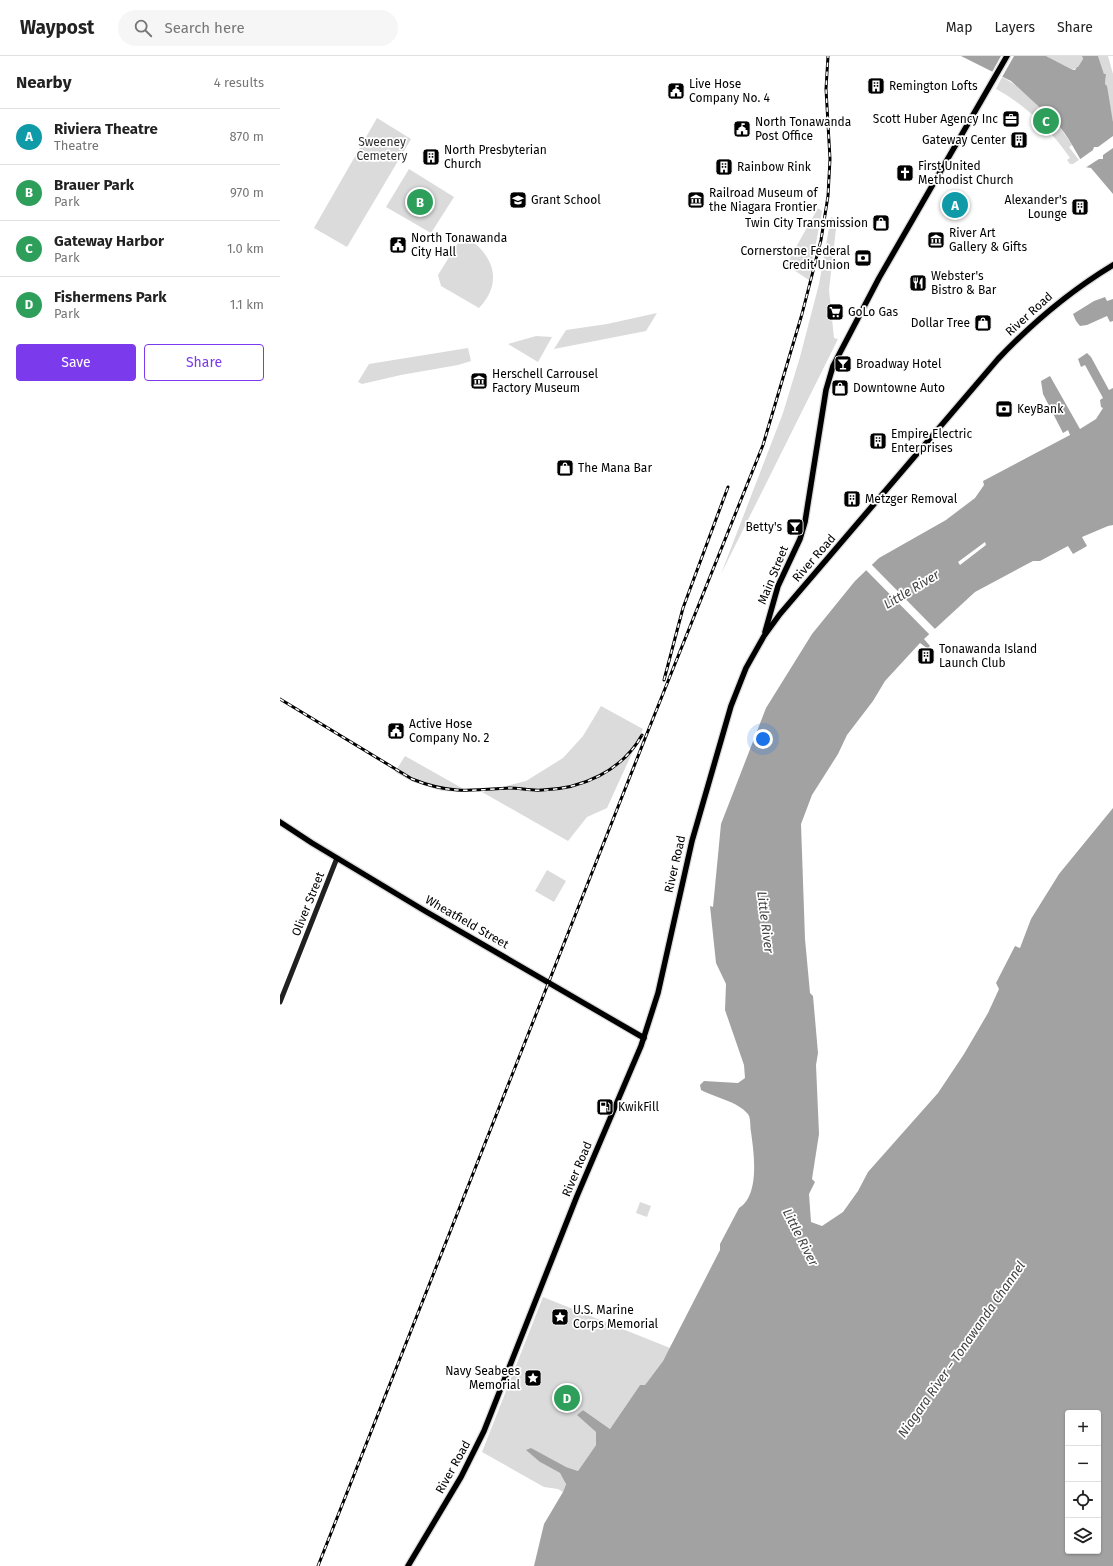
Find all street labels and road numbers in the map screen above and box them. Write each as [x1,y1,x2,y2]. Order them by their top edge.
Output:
street label: River Road [1003,289,1055,339]
street label: River Road [790,531,838,585]
street label: Main Street [755,543,791,606]
street label: River Road [662,834,688,894]
street label: Oliver Street [289,869,327,938]
street label: Wheatfield Street [423,892,512,952]
street label: River Road [559,1139,595,1199]
street label: River Road [433,1438,473,1496]

